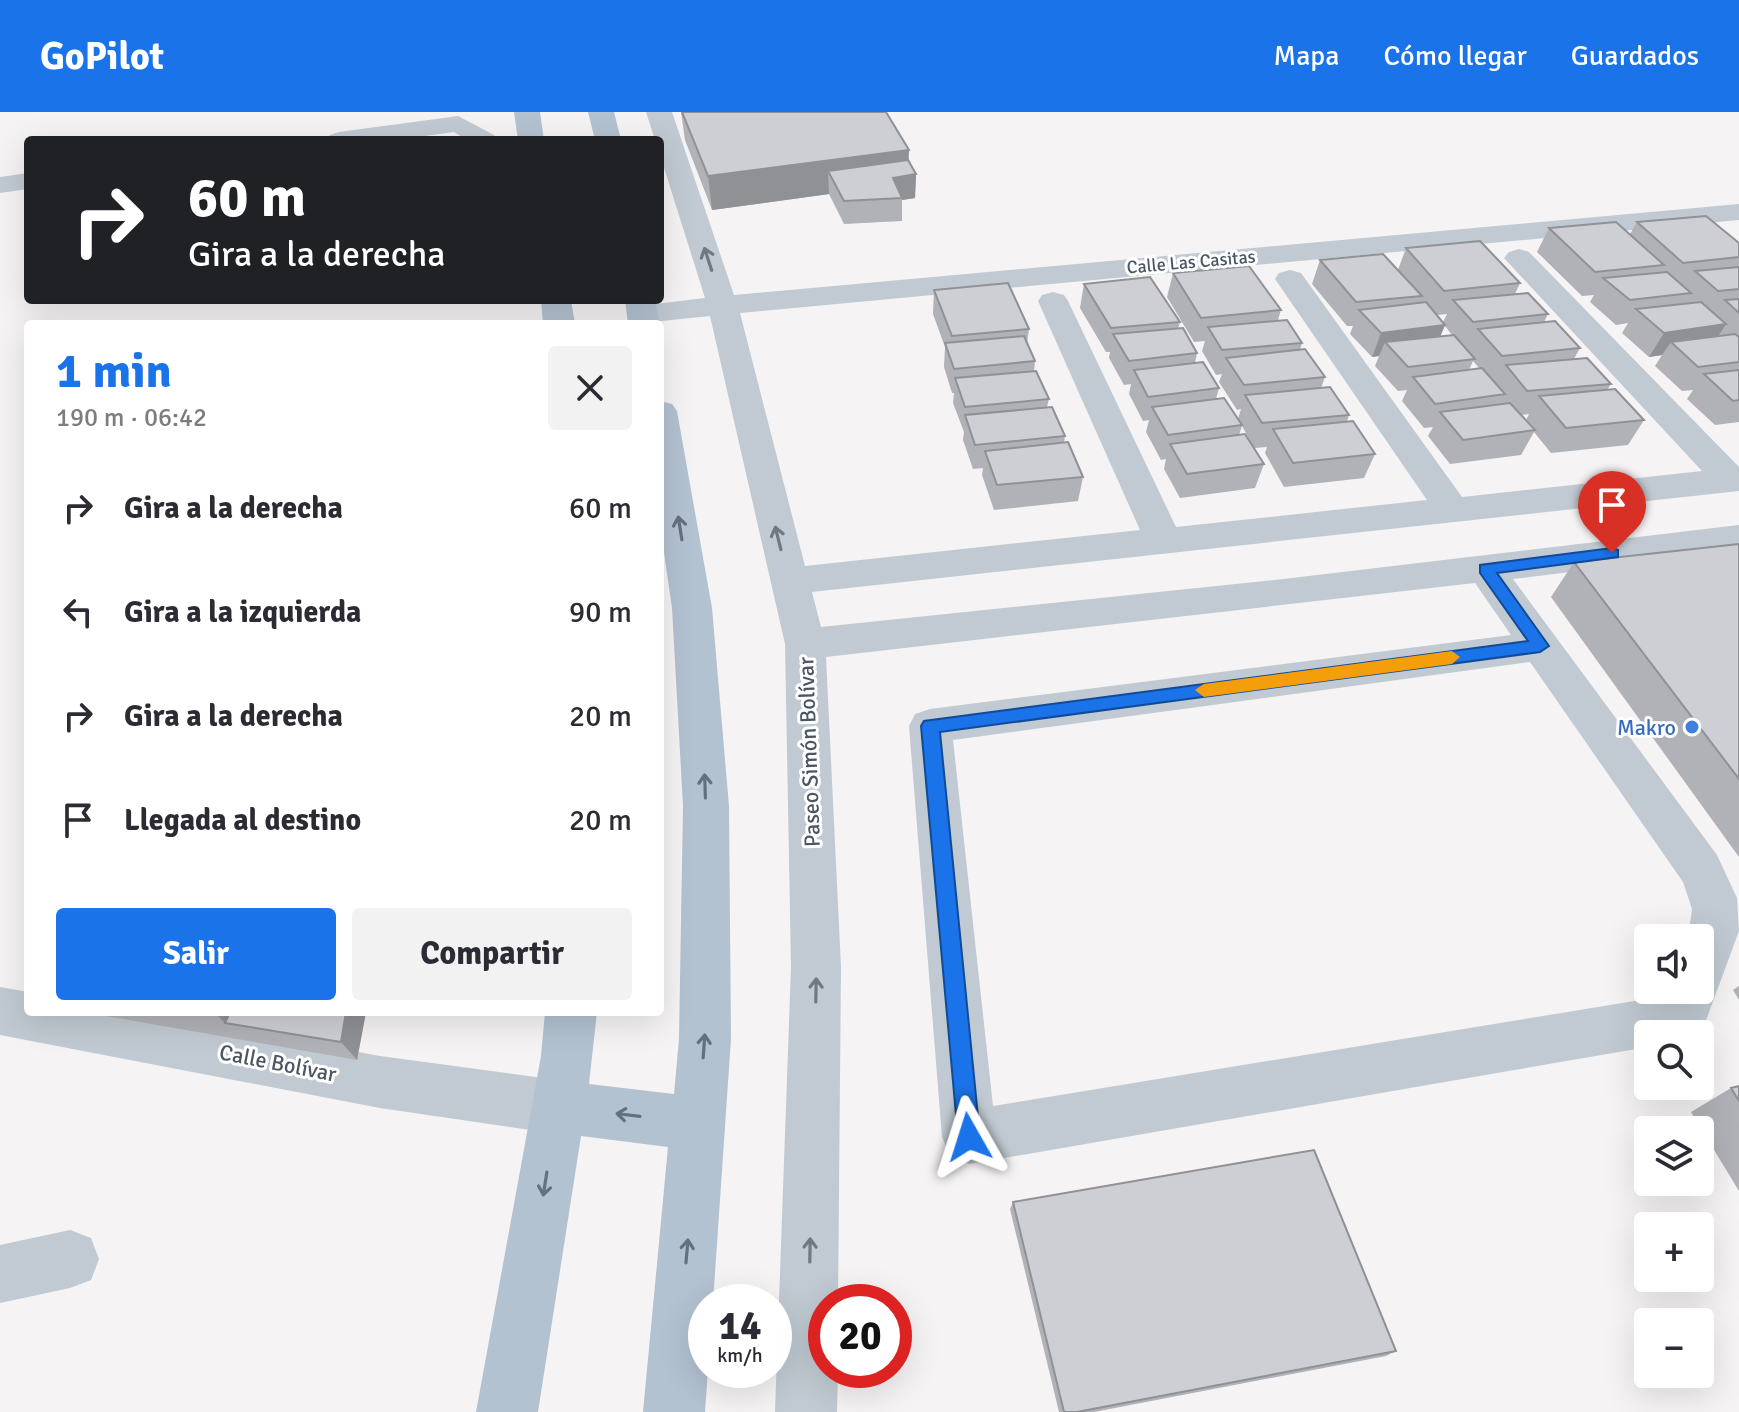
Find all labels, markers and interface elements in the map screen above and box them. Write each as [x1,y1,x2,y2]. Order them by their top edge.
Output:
text: GoPilot [40,33,164,80]
text: Mapa [1274,39,1339,73]
text: Cómo llegar [1383,39,1527,73]
text: Guardados [1571,39,1699,73]
text: 60 m [188,163,306,232]
icon: right [56,168,160,272]
text: Gira a la derecha [188,232,446,277]
street label: Calle Las Casitas [1126,245,1256,279]
one-way arrow [699,246,714,271]
text: 1 min [56,342,172,401]
button: close [548,346,632,430]
text: 190 m · 06:42 [56,402,207,434]
pin [1578,471,1646,553]
icon: arrive [1590,483,1634,527]
icon: right [56,486,100,530]
text: Gira a la derecha [124,490,343,527]
text: 60 m [569,490,632,527]
one-way arrow [672,515,687,541]
one-way arrow [769,525,784,551]
icon: left [56,590,100,634]
text: Gira a la izquierda [124,594,361,631]
text: 90 m [569,594,632,631]
street label: Paseo Simón Bolívar [792,657,826,847]
icon: right [56,694,100,738]
text: Gira a la derecha [124,698,343,735]
text: 20 m [569,698,632,735]
place label: Makro [1617,714,1676,741]
marker: Makro [1683,718,1701,736]
one-way arrow [697,773,712,800]
icon: arrive [56,798,100,842]
text: Llegada al destino [124,802,361,839]
text: 20 m [569,802,632,839]
button: Salir [56,908,336,1000]
button: Compartir [352,908,632,1000]
map controls [1634,924,1714,1388]
button: sound [1634,924,1714,1004]
one-way arrow [808,977,824,1004]
button: search [1634,1020,1714,1100]
one-way arrow [697,1033,712,1060]
street label: Calle Bolívar [217,1038,339,1088]
position arrow [927,1095,1011,1179]
one-way arrow [615,1108,642,1123]
button: layers [1634,1116,1714,1196]
one-way arrow [537,1171,552,1196]
button: + [1634,1212,1714,1292]
one-way arrow [802,1237,818,1264]
one-way arrow [680,1238,695,1265]
speed limit sign: 20 [808,1284,912,1388]
text: 14 [718,1301,762,1351]
button: − [1634,1308,1714,1388]
text: km/h [717,1343,763,1368]

